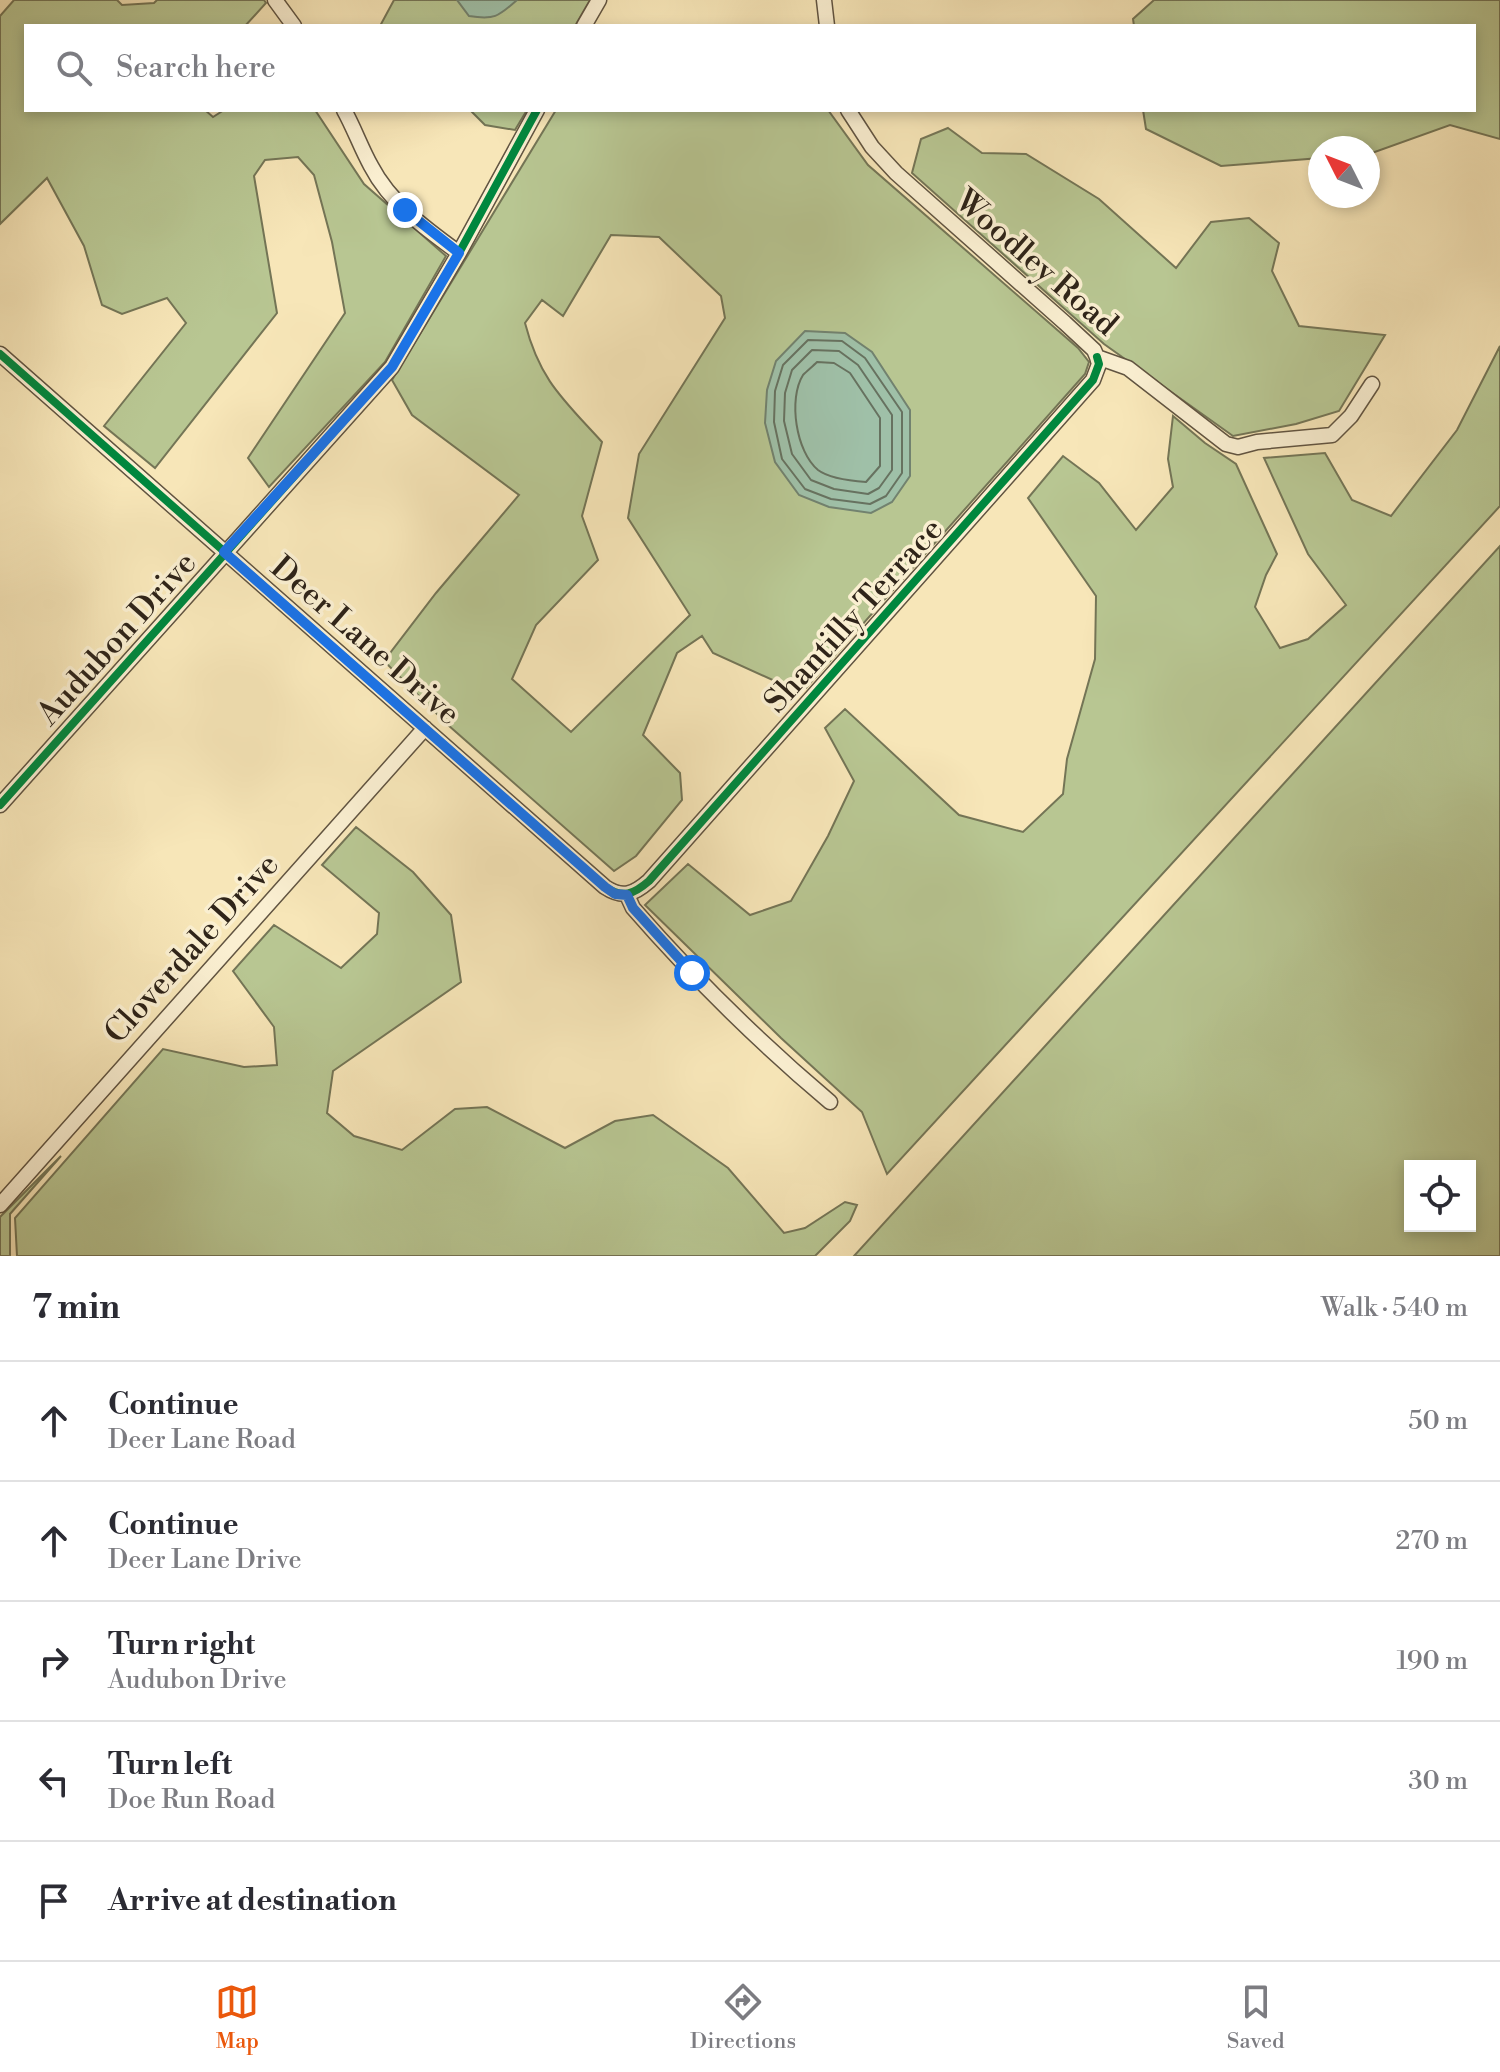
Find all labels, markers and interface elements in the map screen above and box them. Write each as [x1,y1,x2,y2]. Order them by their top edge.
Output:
search box [24,24,1476,112]
icon: search [52,46,96,90]
text: Search here [116,49,276,87]
north arrow [1308,136,1380,208]
street label: Woodley Road [946,180,1126,344]
route end [387,192,423,228]
street label: Shantilly Terrace [756,510,952,721]
street label: Audubon Drive [28,544,205,734]
street label: Deer Lane Drive [262,547,468,734]
street label: Cloverdale Drive [96,845,288,1052]
route start [674,955,710,991]
map controls [1404,1160,1476,1232]
button: locate [1404,1160,1476,1232]
text: 7 min [32,1287,120,1329]
text: Walk · 540 m [1321,1292,1468,1324]
text: Continue [108,1386,239,1424]
icon: ahead [32,1399,76,1443]
text: 50 m [1408,1405,1468,1437]
text: Deer Lane Road [108,1424,296,1456]
text: Continue [108,1506,239,1544]
icon: ahead [32,1519,76,1563]
text: 270 m [1395,1525,1468,1557]
text: Deer Lane Drive [108,1544,302,1576]
text: Turn right [108,1626,255,1664]
icon: right [32,1639,76,1683]
text: 190 m [1397,1645,1468,1677]
text: Audubon Drive [108,1664,287,1696]
text: Turn left [108,1746,232,1784]
icon: left [32,1759,76,1803]
text: 30 m [1408,1765,1468,1797]
text: Doe Run Road [108,1784,275,1816]
icon: arrive [32,1879,76,1923]
text: Arrive at destination [108,1882,397,1920]
tab: Map [215,1980,259,2055]
tab: Directions [690,1980,796,2055]
tab: Saved [1227,1980,1285,2055]

